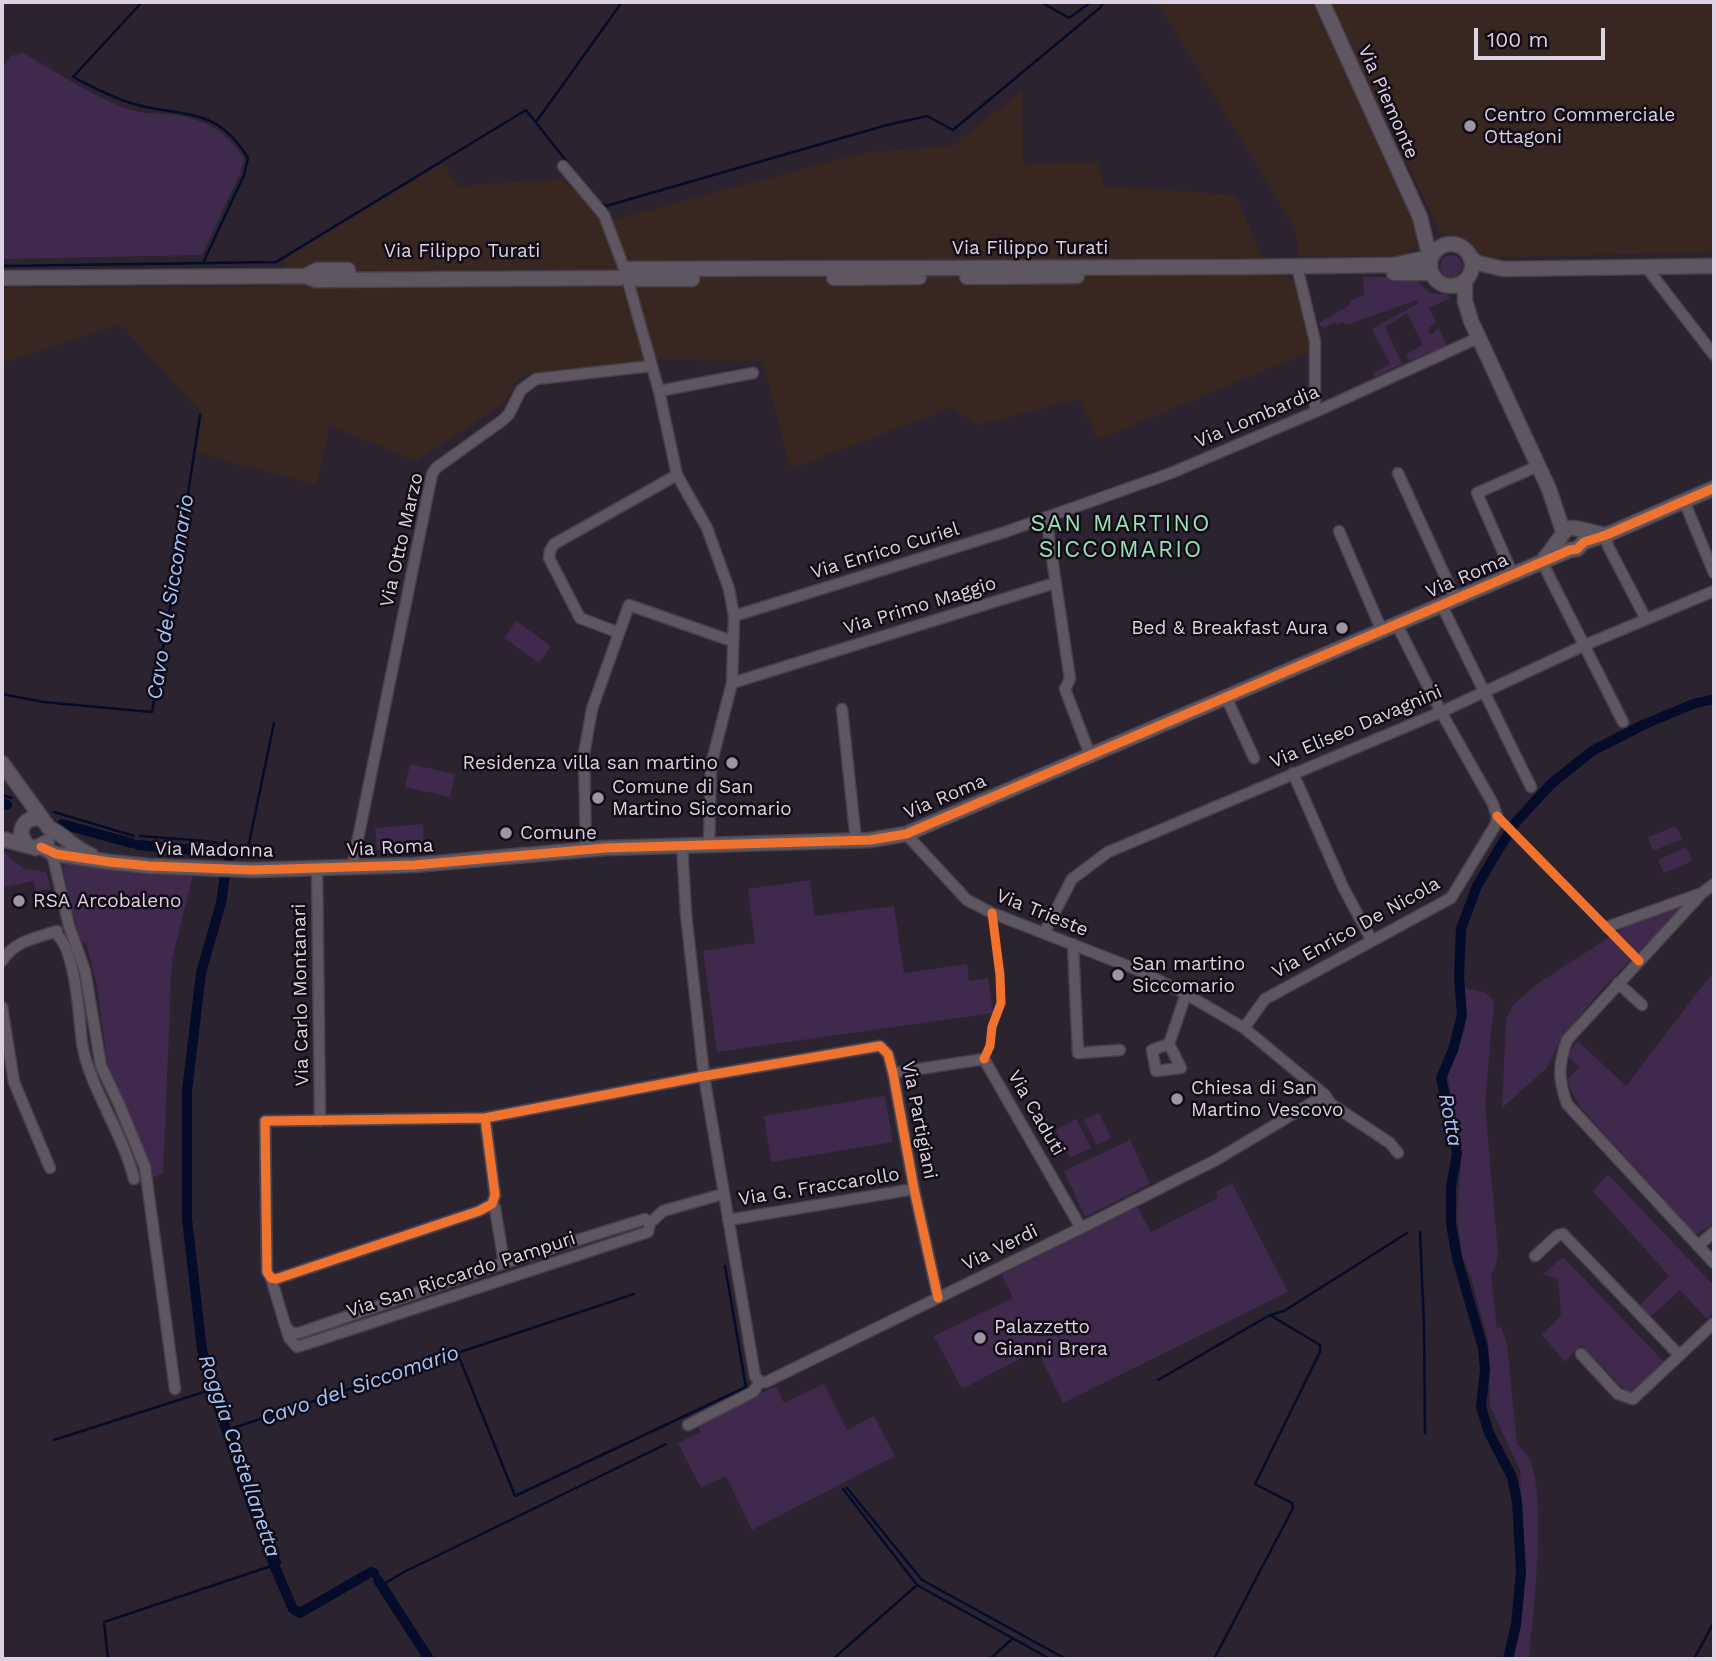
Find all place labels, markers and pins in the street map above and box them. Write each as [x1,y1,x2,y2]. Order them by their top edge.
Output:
place label: Centro Commerciale Ottagoni [1484,104,1675,148]
marker: Centro Commerciale Ottagoni [1462,118,1478,134]
place label: Bed & Breakfast Aura [1131,617,1328,639]
marker: Bed & Breakfast Aura [1334,620,1350,636]
place label: Residenza villa san martino [463,752,718,774]
marker: Residenza villa san martino [724,755,740,771]
place label: Comune di San Martino Siccomario [612,776,792,820]
marker: Comune di San Martino Siccomario [590,790,606,806]
place label: Comune [520,822,597,844]
marker: Comune [498,825,514,841]
place label: RSA Arcobaleno [33,890,181,912]
marker: RSA Arcobaleno [11,893,27,909]
place label: San martino Siccomario [1132,953,1245,997]
marker: San martino Siccomario [1110,967,1126,983]
place label: Chiesa di San Martino Vescovo [1191,1077,1343,1121]
marker: Chiesa di San Martino Vescovo [1169,1091,1185,1107]
place label: Palazzetto Gianni Brera [994,1316,1108,1360]
marker: Palazzetto Gianni Brera [972,1330,988,1346]

